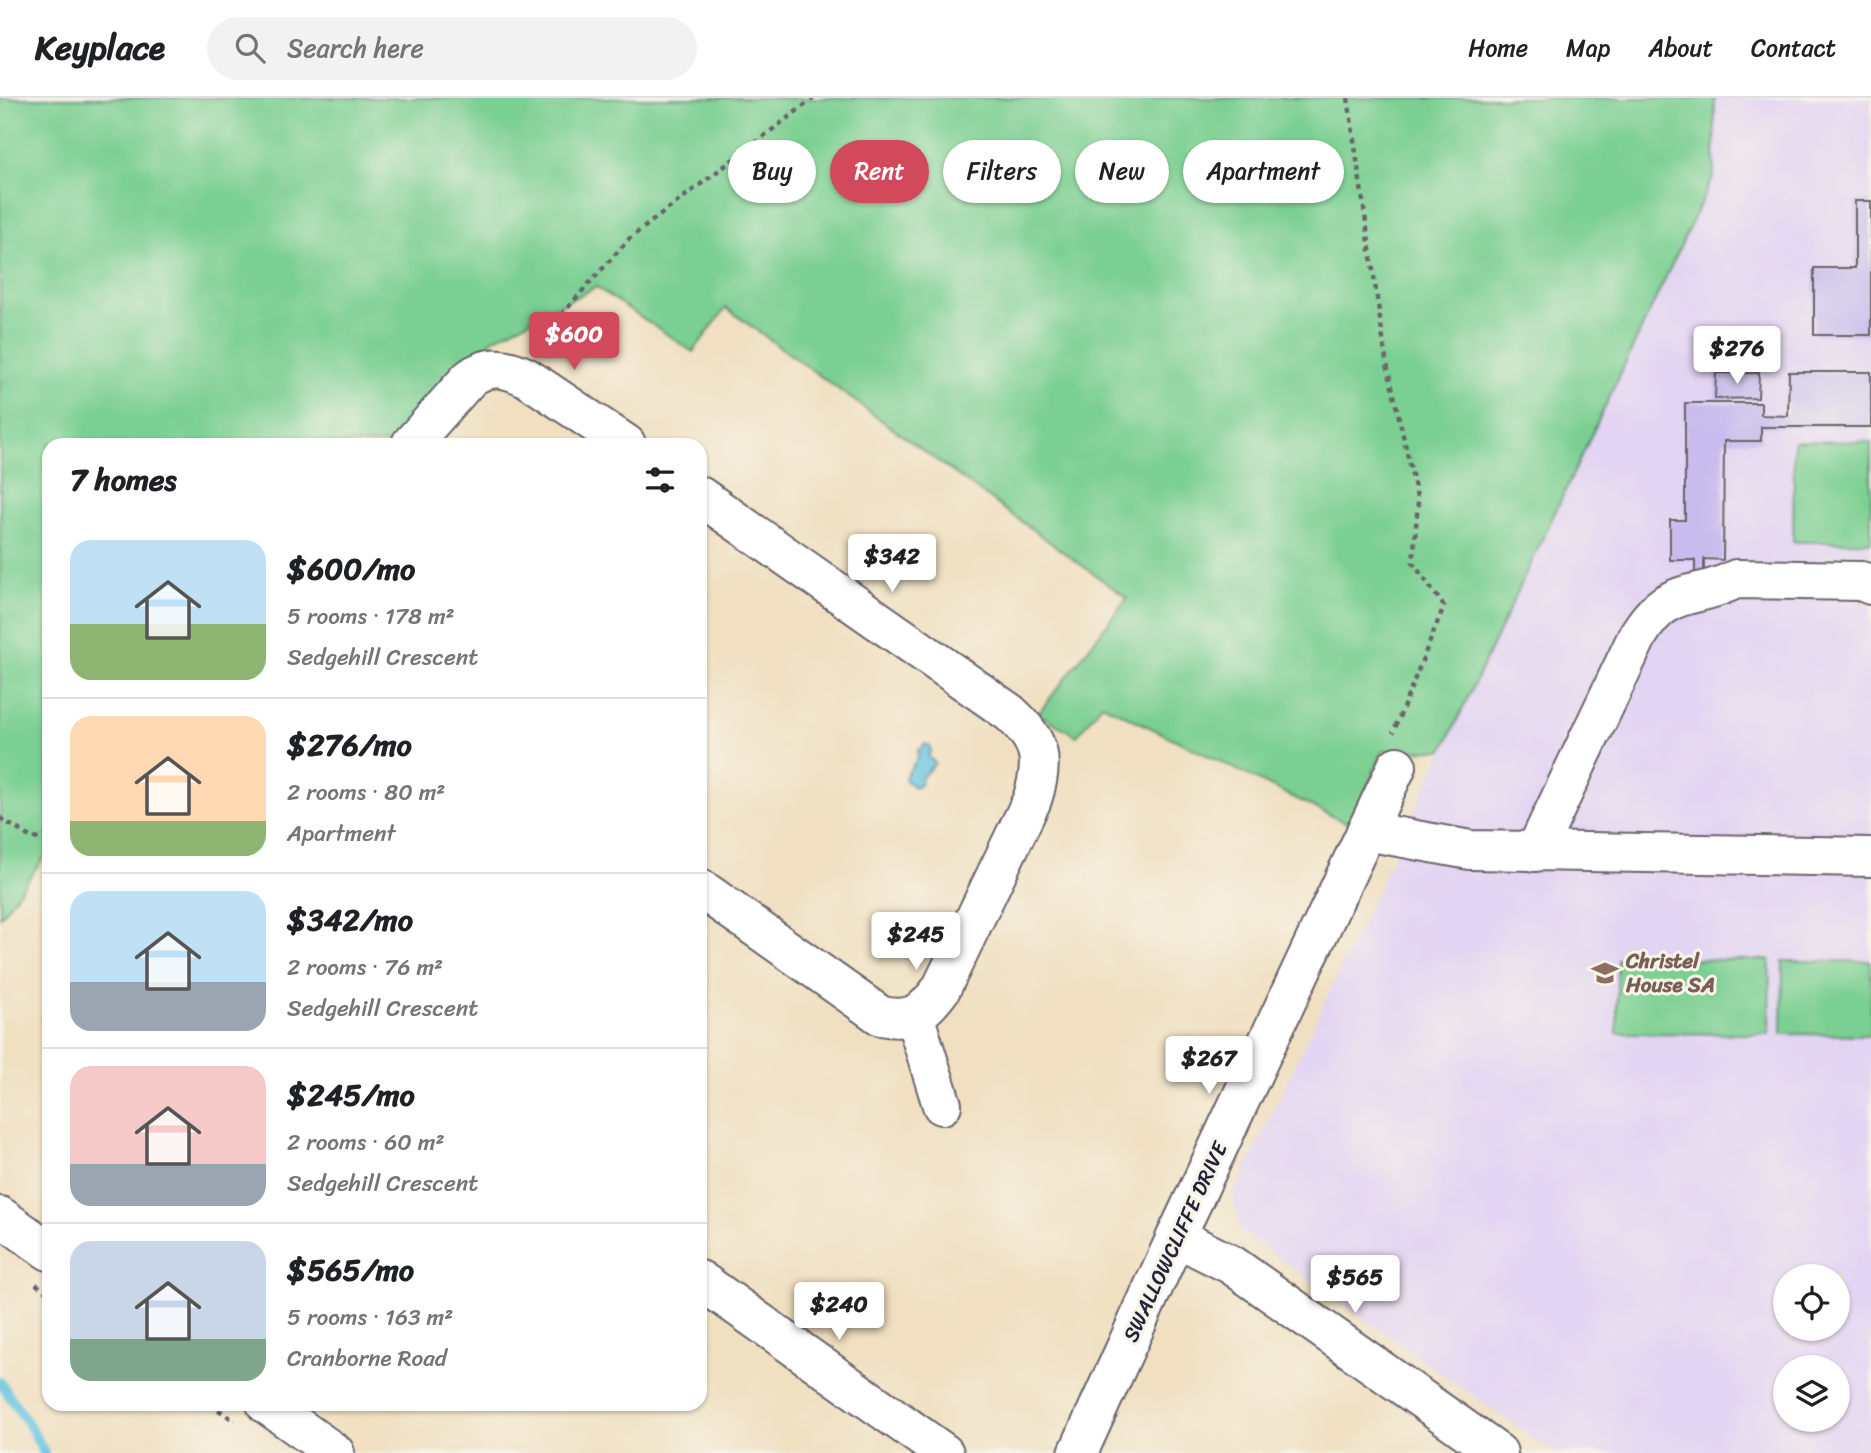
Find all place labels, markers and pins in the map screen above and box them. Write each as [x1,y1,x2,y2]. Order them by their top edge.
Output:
pin: $600 [533,313,615,372]
pin: $276 [1696,327,1778,386]
pin: $342 [851,534,933,594]
pin: $245 [875,912,957,972]
place label: Christel House SA [1625,942,1715,1004]
school or university icon: Christel House SA [1590,958,1620,988]
pin: $267 [1168,1037,1250,1096]
pin: $565 [1314,1256,1396,1315]
pin: $240 [798,1282,880,1342]

